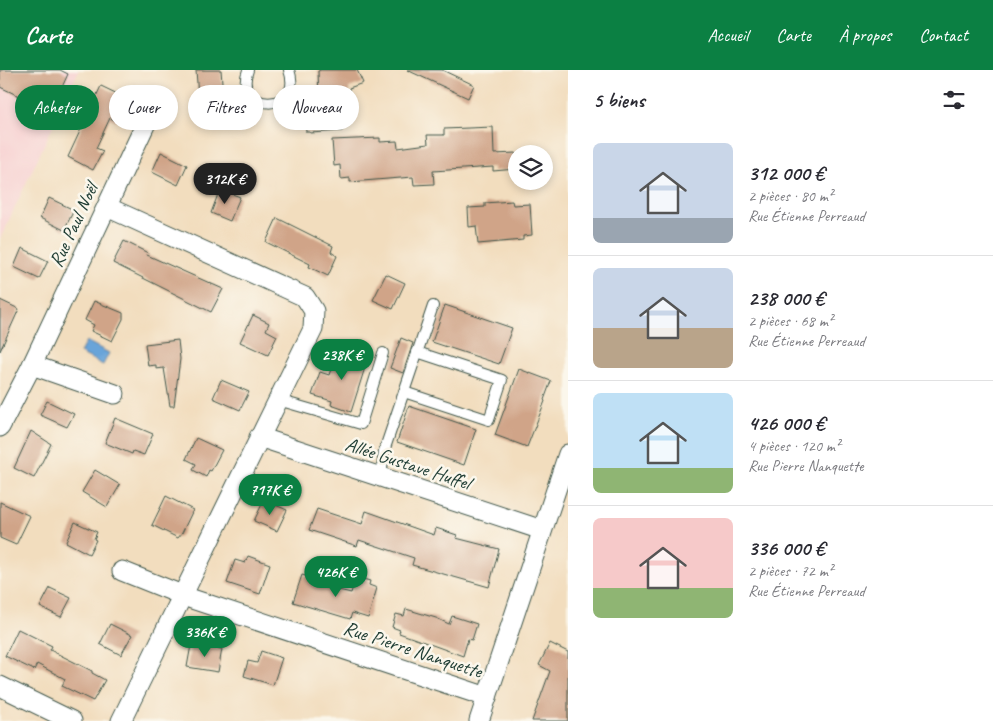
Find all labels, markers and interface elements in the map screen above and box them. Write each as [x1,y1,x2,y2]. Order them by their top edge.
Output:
text: Carte [25,20,72,50]
text: Accueil [708,24,748,46]
text: Carte [776,24,811,46]
text: À propos [839,24,891,46]
text: Contact [919,24,968,46]
chip: Acheter [15,85,99,130]
chip: Louer [109,85,178,130]
chip: Filtres [188,85,263,130]
chip: Nouveau [273,85,359,130]
icon: filters [940,86,968,114]
text: 5 biens [593,87,645,113]
map controls [508,145,553,190]
button: layers [508,145,553,190]
text: 312 000 € [748,160,824,186]
pin: 312K € [184,162,266,205]
icon: home [633,163,693,223]
text: 312K € [205,169,245,189]
street label: Rue Paul Noël [43,176,105,271]
text: 2 pièces · 80 m² [748,186,833,206]
text: Rue Étienne Perreaud [748,206,865,226]
text: 238 000 € [748,285,824,311]
icon: home [633,288,693,348]
text: 2 pièces · 68 m² [748,311,833,331]
text: Rue Étienne Perreaud [748,331,865,351]
pin: 238K € [301,338,383,381]
text: 238K € [322,345,362,365]
text: 426 000 € [748,410,825,436]
icon: home [633,413,693,473]
street label: Allée Gustave Huffel [342,432,477,497]
text: 4 pièces · 120 m² [748,436,840,456]
text: Rue Pierre Nanquette [748,456,864,476]
pin: 717K € [229,474,311,516]
text: 717K € [250,480,290,500]
text: 336 000 € [748,535,825,561]
icon: home [633,538,693,598]
pin: 426K € [295,556,377,598]
text: 2 pièces · 72 m² [748,561,833,581]
text: 426K € [315,562,357,582]
text: Rue Étienne Perreaud [748,581,865,601]
street label: Rue Pierre Nanquette [340,615,487,684]
pin: 336K € [164,616,246,658]
text: 336K € [184,622,226,642]

